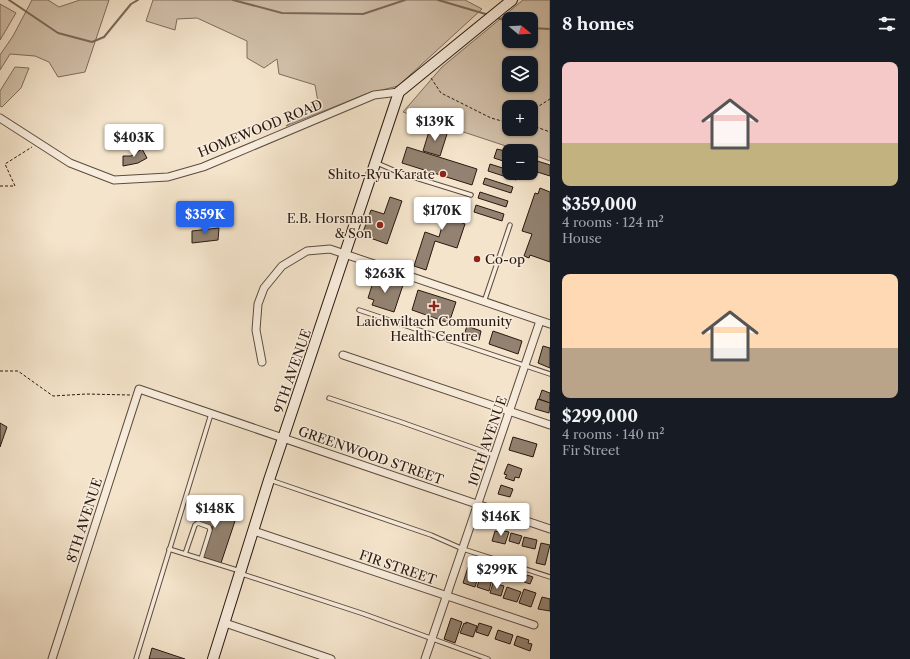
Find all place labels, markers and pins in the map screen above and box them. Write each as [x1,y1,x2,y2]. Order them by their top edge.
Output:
pin: $139K [407,108,463,142]
pin: $403K [106,124,162,158]
place label: Shito-Ryu Karate [328,166,435,182]
marker: Shito-Ryu Karate [438,169,448,179]
pin: $170K [414,197,470,231]
pin: $359K [177,201,233,235]
place label: E.B. Horsman & Son [287,210,372,241]
marker: E.B. Horsman & Son [375,220,385,230]
place label: Co-op [485,251,525,267]
marker: Co-op [472,254,482,264]
pin: $263K [357,260,413,294]
marker: Laichwiltach Community Health Centre [428,300,440,312]
place label: Laichwiltach Community Health Centre [356,313,513,344]
pin: $148K [187,495,243,529]
pin: $146K [473,503,529,537]
pin: $299K [469,556,525,590]

